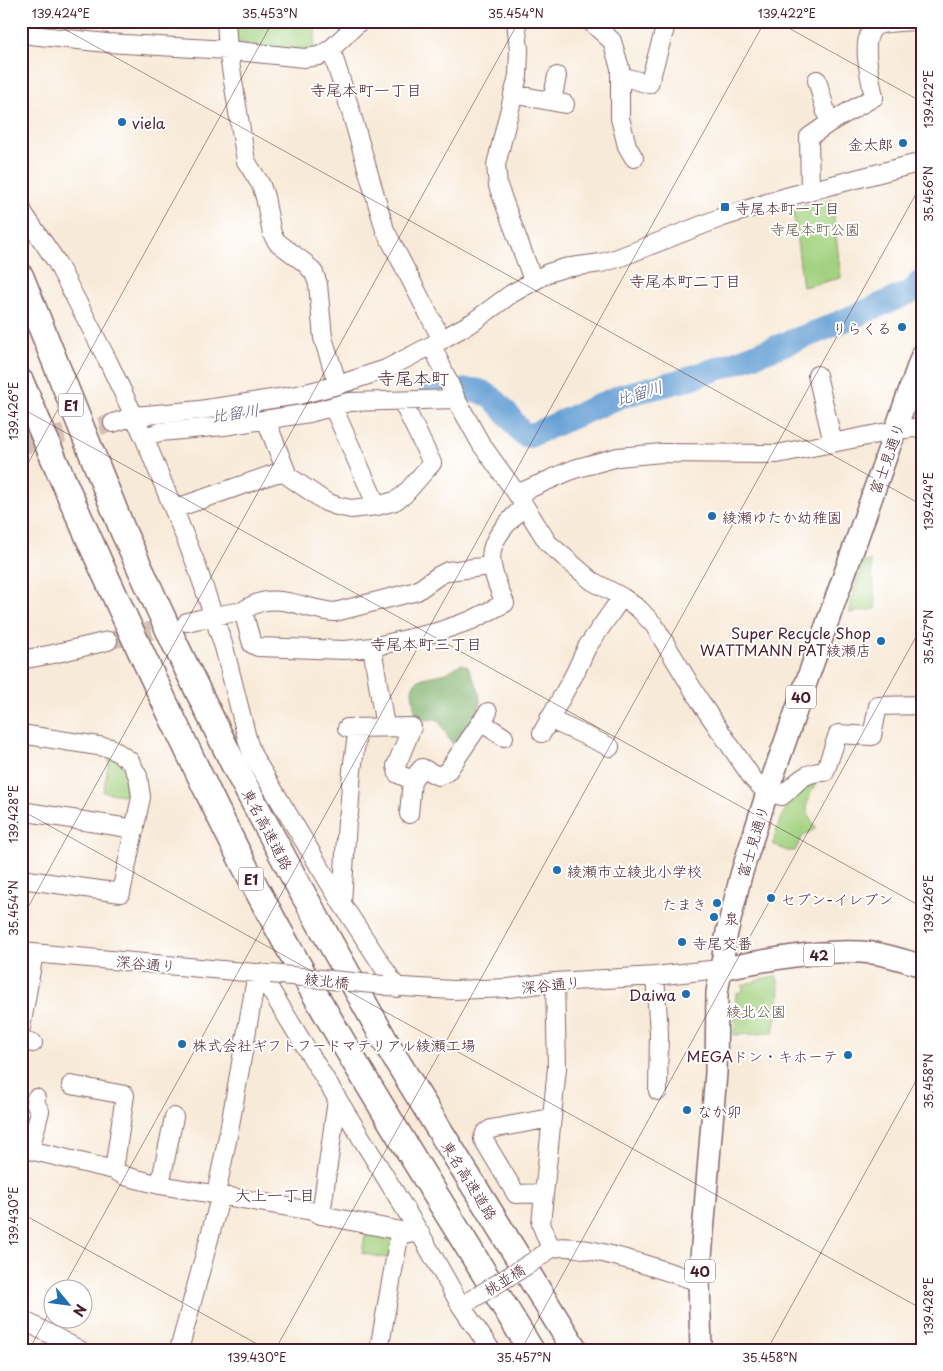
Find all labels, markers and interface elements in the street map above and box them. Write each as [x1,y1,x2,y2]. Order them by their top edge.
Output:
text: 139.424°E [32,4,90,22]
text: 35.453°N [242,4,298,22]
text: 35.454°N [488,4,544,22]
text: 139.422°E [758,4,816,22]
text: 139.422°E [919,70,937,128]
district label: 寺尾本町一丁目 [310,77,422,101]
place label: viela [132,111,166,134]
marker: viela [116,116,128,128]
place label: 金太郎 [848,132,893,155]
marker: 金太郎 [897,137,909,149]
text: 35.456°N [919,166,937,222]
place label: 寺尾本町一丁目 [735,196,840,219]
marker: 寺尾本町一丁目 [719,201,731,213]
park label: 寺尾本町公園 [770,217,860,240]
district label: 寺尾本町二丁目 [629,268,741,292]
place label: りらくる [832,316,892,339]
marker: りらくる [896,321,908,333]
district label: 寺尾本町 [377,364,449,391]
water label: 比留川 [613,374,665,410]
text: 139.426°E [4,382,22,440]
road number: E1 [58,394,84,416]
water label: 比留川 [210,397,260,427]
street label: 富士見通り [862,419,910,497]
text: 139.424°E [919,472,937,530]
place label: 綾瀬ゆたか幼稚園 [722,505,842,528]
marker: 綾瀬ゆたか幼稚園 [706,510,718,522]
text: 35.457°N [919,610,937,664]
place label: Super Recycle Shop WATTMANN PAT綾瀬店 [700,621,871,661]
district label: 寺尾本町三丁目 [370,631,482,655]
marker: Super Recycle Shop WATTMANN PAT綾瀬店 [875,635,887,647]
road number: 40 [786,686,816,709]
street label: 東名高速道路 [237,784,299,874]
text: 139.428°E [4,785,22,843]
street label: 富士見通り [730,802,774,880]
place label: 綾瀬市立綾北小学校 [567,859,702,882]
marker: 綾瀬市立綾北小学校 [551,864,563,876]
road number: E1 [238,868,264,891]
text: 139.426°E [919,875,937,933]
text: 35.454°N [4,880,22,936]
place label: セブン-イレブン [781,887,893,910]
place label: たまき [662,892,707,915]
marker: セブン-イレブン [765,892,777,904]
marker: たまき [711,897,723,909]
place label: 泉 [724,906,739,929]
marker: 泉 [708,911,720,923]
place label: 寺尾交番 [692,931,752,954]
marker: 寺尾交番 [676,936,688,948]
road number: 42 [804,944,834,966]
street label: 深谷通り [115,949,177,977]
street label: 綾北橋 [303,966,351,994]
street label: 深谷通り [520,969,582,999]
place label: Daiwa [629,983,677,1006]
marker: Daiwa [680,988,692,1000]
park label: 綾北公園 [726,999,786,1022]
place label: 株式会社ギフトフードマテリアル綾瀬工場 [192,1033,476,1056]
marker: 株式会社ギフトフードマテリアル綾瀬工場 [176,1038,188,1050]
place label: MEGAドン・キホーテ [686,1044,838,1067]
marker: MEGAドン・キホーテ [842,1049,854,1061]
text: 35.458°N [919,1053,937,1109]
place label: なか卯 [697,1099,742,1122]
marker: なか卯 [681,1104,693,1116]
street label: 東名高速道路 [436,1136,504,1224]
district label: 大上一丁目 [235,1182,315,1206]
text: 139.430°E [4,1186,22,1246]
street label: 桃並橋 [479,1257,529,1301]
road number: 40 [685,1260,715,1282]
text: 139.428°E [919,1277,937,1335]
north arrow [42,1278,92,1328]
text: N [68,1301,92,1320]
text: 139.430°E [227,1348,287,1366]
text: 35.457°N [497,1348,551,1366]
text: 35.458°N [742,1348,798,1366]

